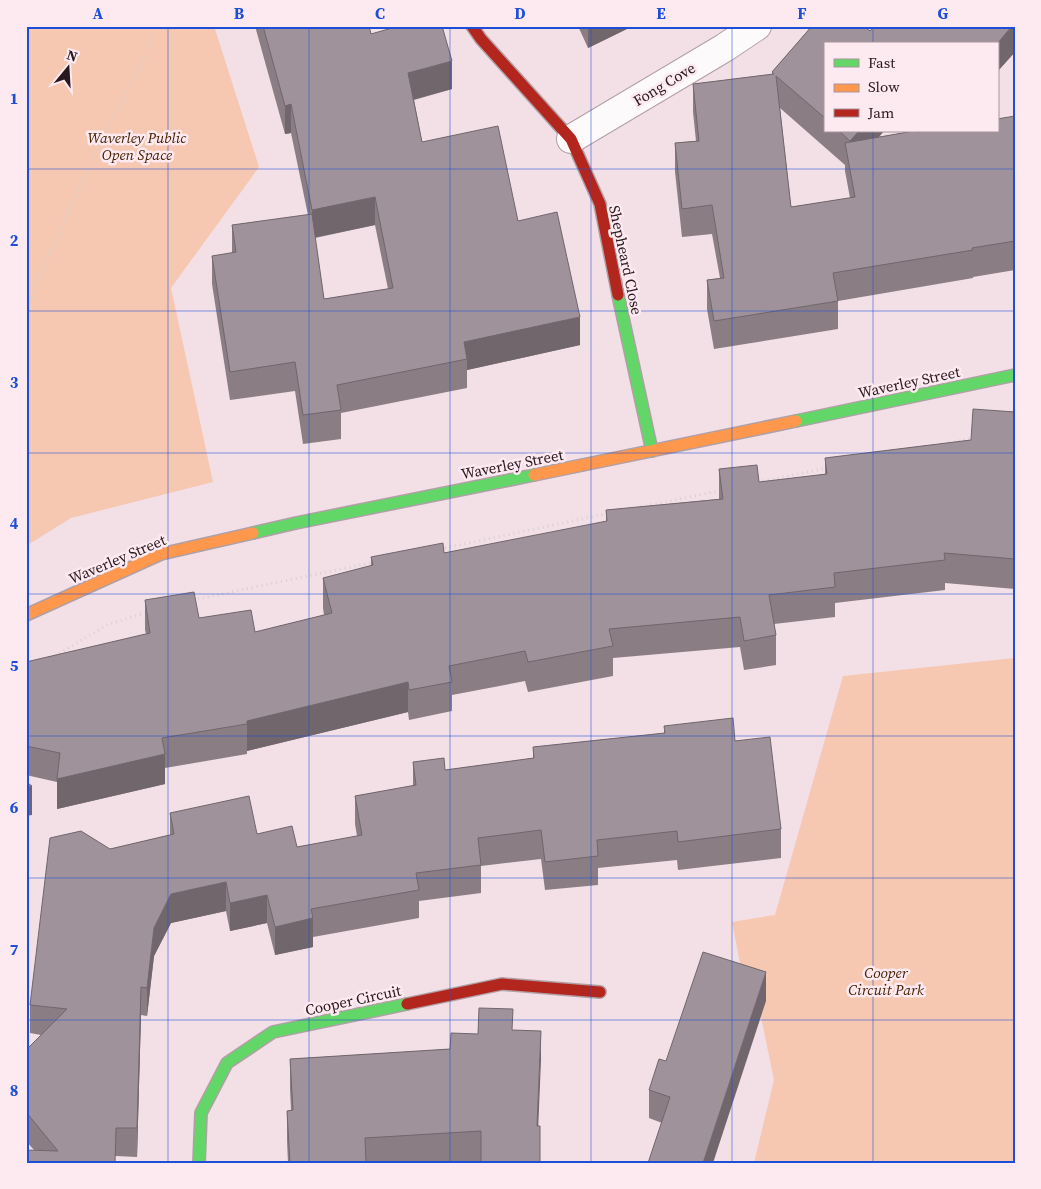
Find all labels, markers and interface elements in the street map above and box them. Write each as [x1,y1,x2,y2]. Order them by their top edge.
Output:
text: A [93,2,104,24]
text: B [234,2,245,24]
text: C [375,2,385,24]
text: D [514,2,526,24]
text: E [656,2,666,24]
text: F [797,2,807,24]
text: G [938,2,949,24]
north arrow [42,42,92,92]
legend [824,42,998,132]
text: N [64,45,80,67]
text: Fast [868,52,895,73]
street label: Fong Cove [629,57,699,111]
text: Slow [868,76,900,97]
text: 1 [10,87,18,109]
text: Jam [867,102,895,123]
park label: Waverley Public Open Space [88,127,187,165]
street label: Shepheard Close [604,203,648,317]
text: 2 [10,229,19,251]
street label: Waverley Street [856,361,962,403]
text: 3 [10,371,19,393]
street label: Waverley Street [459,444,565,484]
text: 4 [10,512,19,534]
street label: Waverley Street [65,529,169,589]
text: 5 [10,654,19,676]
text: 6 [10,796,19,818]
text: 7 [10,938,19,960]
park label: Cooper Circuit Park [848,962,925,1000]
street label: Cooper Circuit [303,980,403,1020]
text: 8 [10,1079,18,1101]

